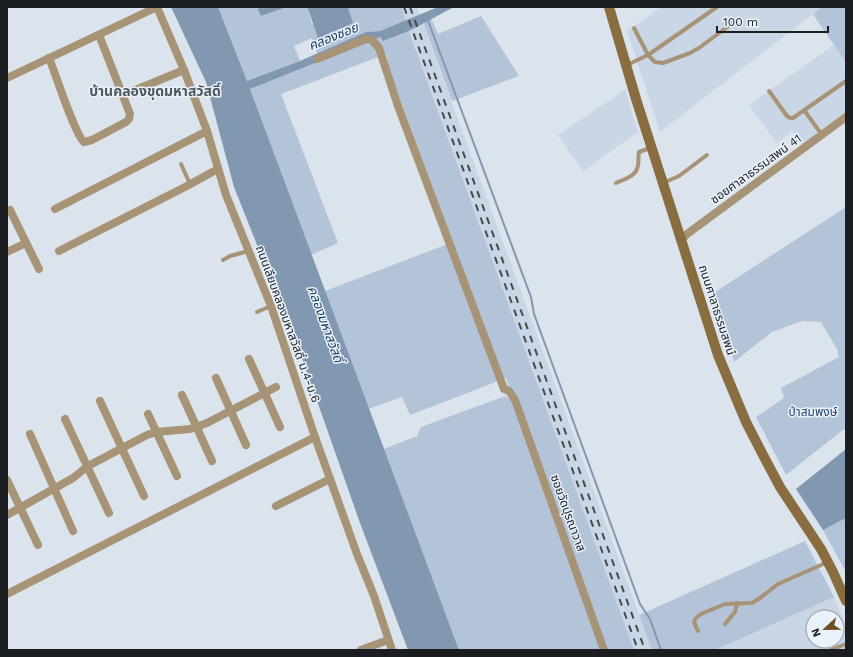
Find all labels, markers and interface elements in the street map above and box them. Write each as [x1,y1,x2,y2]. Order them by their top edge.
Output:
scale bar [717,8,828,34]
text: 100 m [723,15,758,29]
water label: คลองซอย [306,19,361,53]
district label: บ้านคลองขุดมหาสวัสดิ์ [89,82,222,100]
street label: ซอยศาลาธรรมสพน์ 41 [708,131,804,207]
street label: ถนนเลียบคลองมหาสวัสดิ์ ม.4-ม.6 [253,243,323,404]
street label: ถนนศาลาธรรมสพน์ [696,263,738,357]
water label: คลองมหาสวัสดิ์ [305,284,348,368]
park label: ป่าสมพงษ์ [789,405,838,419]
street label: ซอยวัดปุรณาวาส [548,473,588,553]
north arrow [805,609,845,649]
text: N [809,626,824,639]

